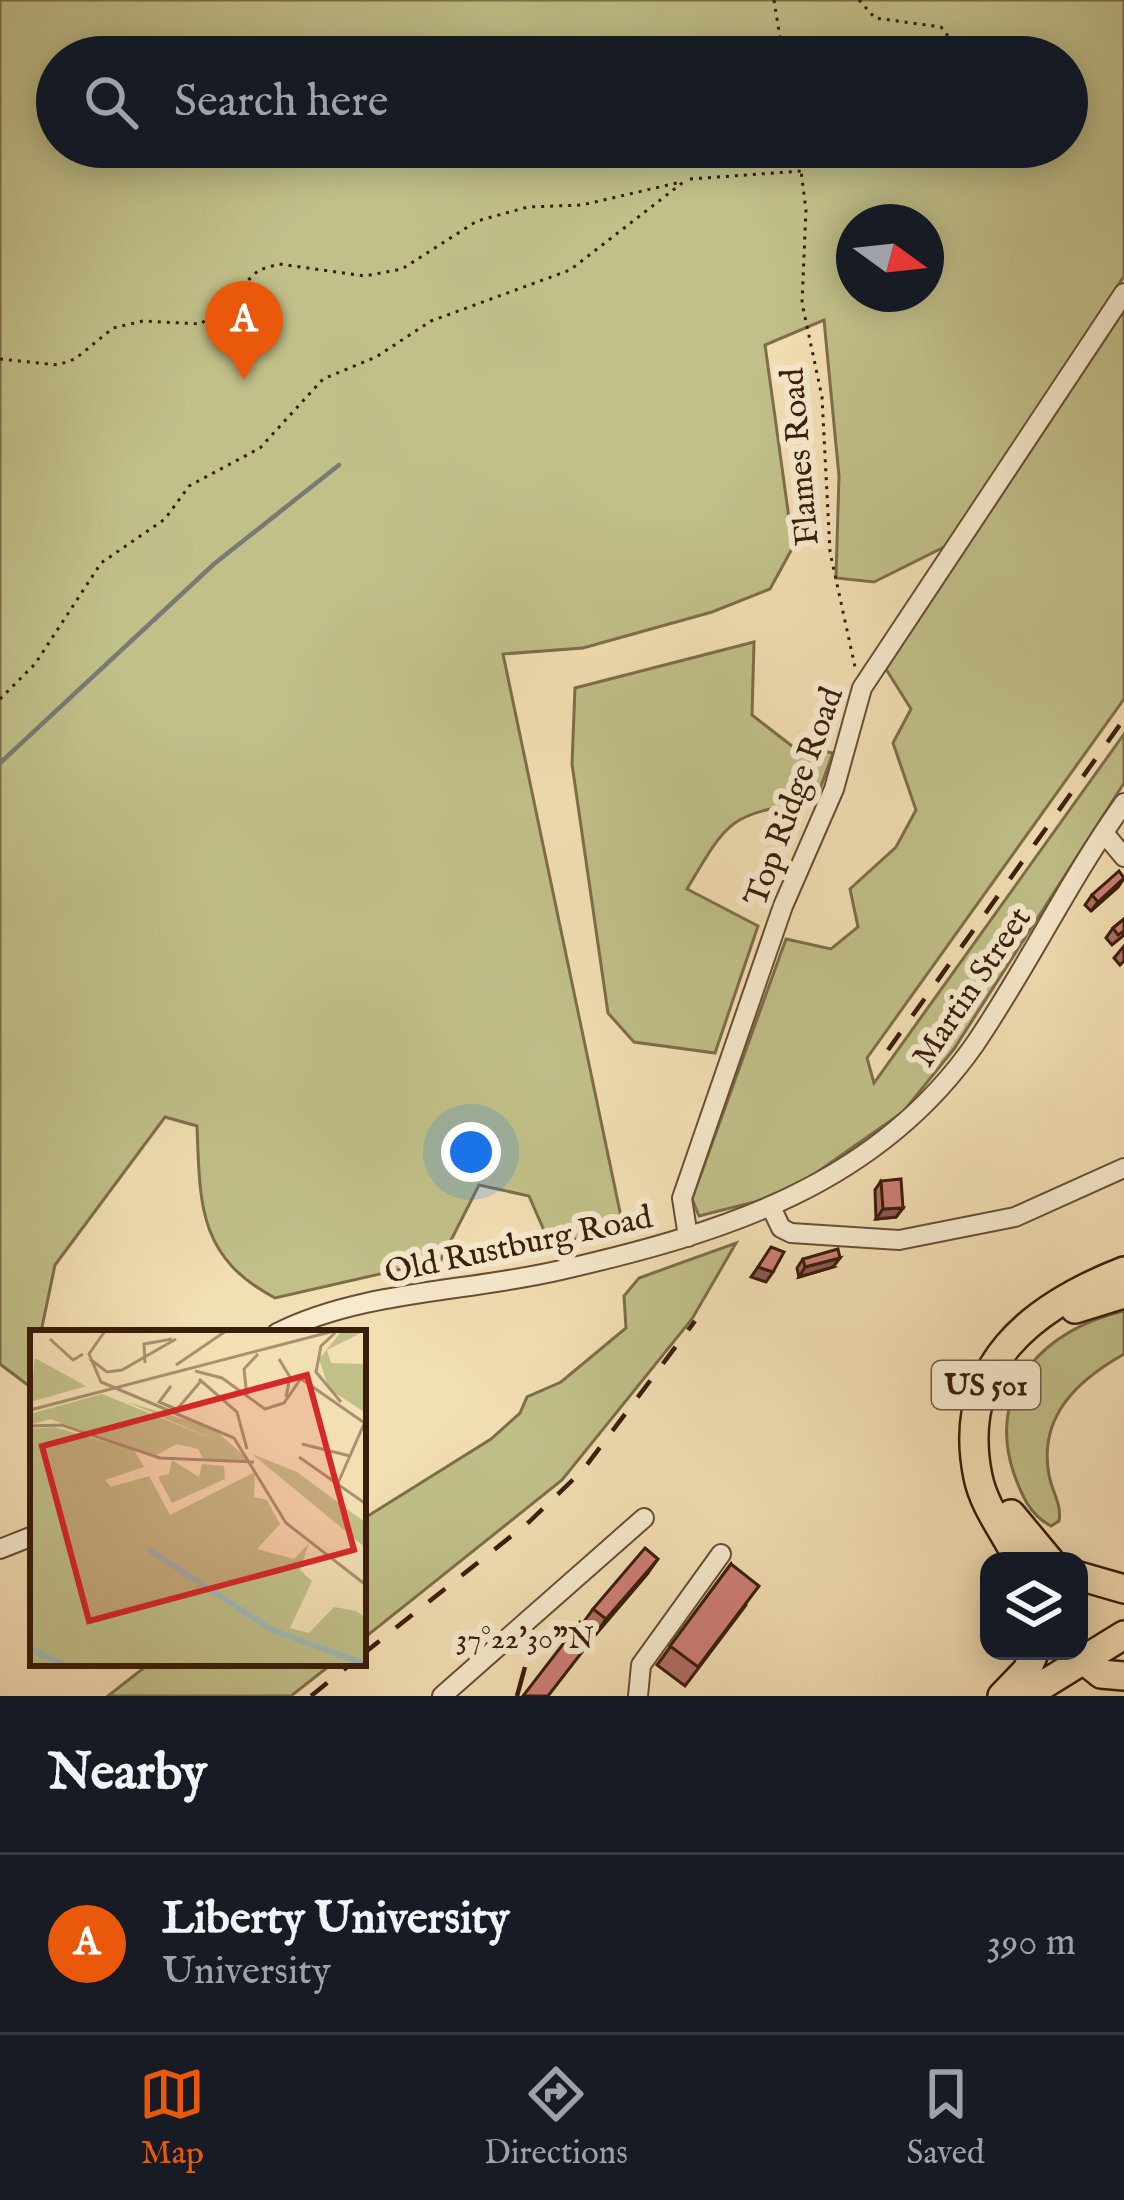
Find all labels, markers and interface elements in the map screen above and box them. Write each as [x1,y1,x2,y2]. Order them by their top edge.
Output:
search box [36,36,1088,168]
icon: search [78,69,144,135]
text: Search here [174,74,388,131]
north arrow [836,204,944,312]
pin: A [205,281,283,380]
street label: Flames Road [772,366,830,547]
street label: Top Ridge Road [736,681,854,912]
street label: Martin Street [904,900,1041,1076]
your location [441,1122,501,1182]
street label: Old Rustburg Road [381,1197,657,1295]
inset map [30,1330,366,1666]
road number: US 501 [932,1361,1040,1409]
map controls [980,1552,1088,1660]
button: layers [980,1552,1088,1660]
text: 37°22'30"N [456,1621,594,1659]
text: Nearby [48,1742,207,1807]
text: Liberty University [162,1891,509,1948]
text: A [74,1919,100,1968]
text: 390 m [987,1919,1076,1968]
text: University [162,1948,331,1997]
tab: Map [139,2061,205,2175]
tab: Directions [484,2061,628,2175]
tab: Saved [907,2061,985,2175]

